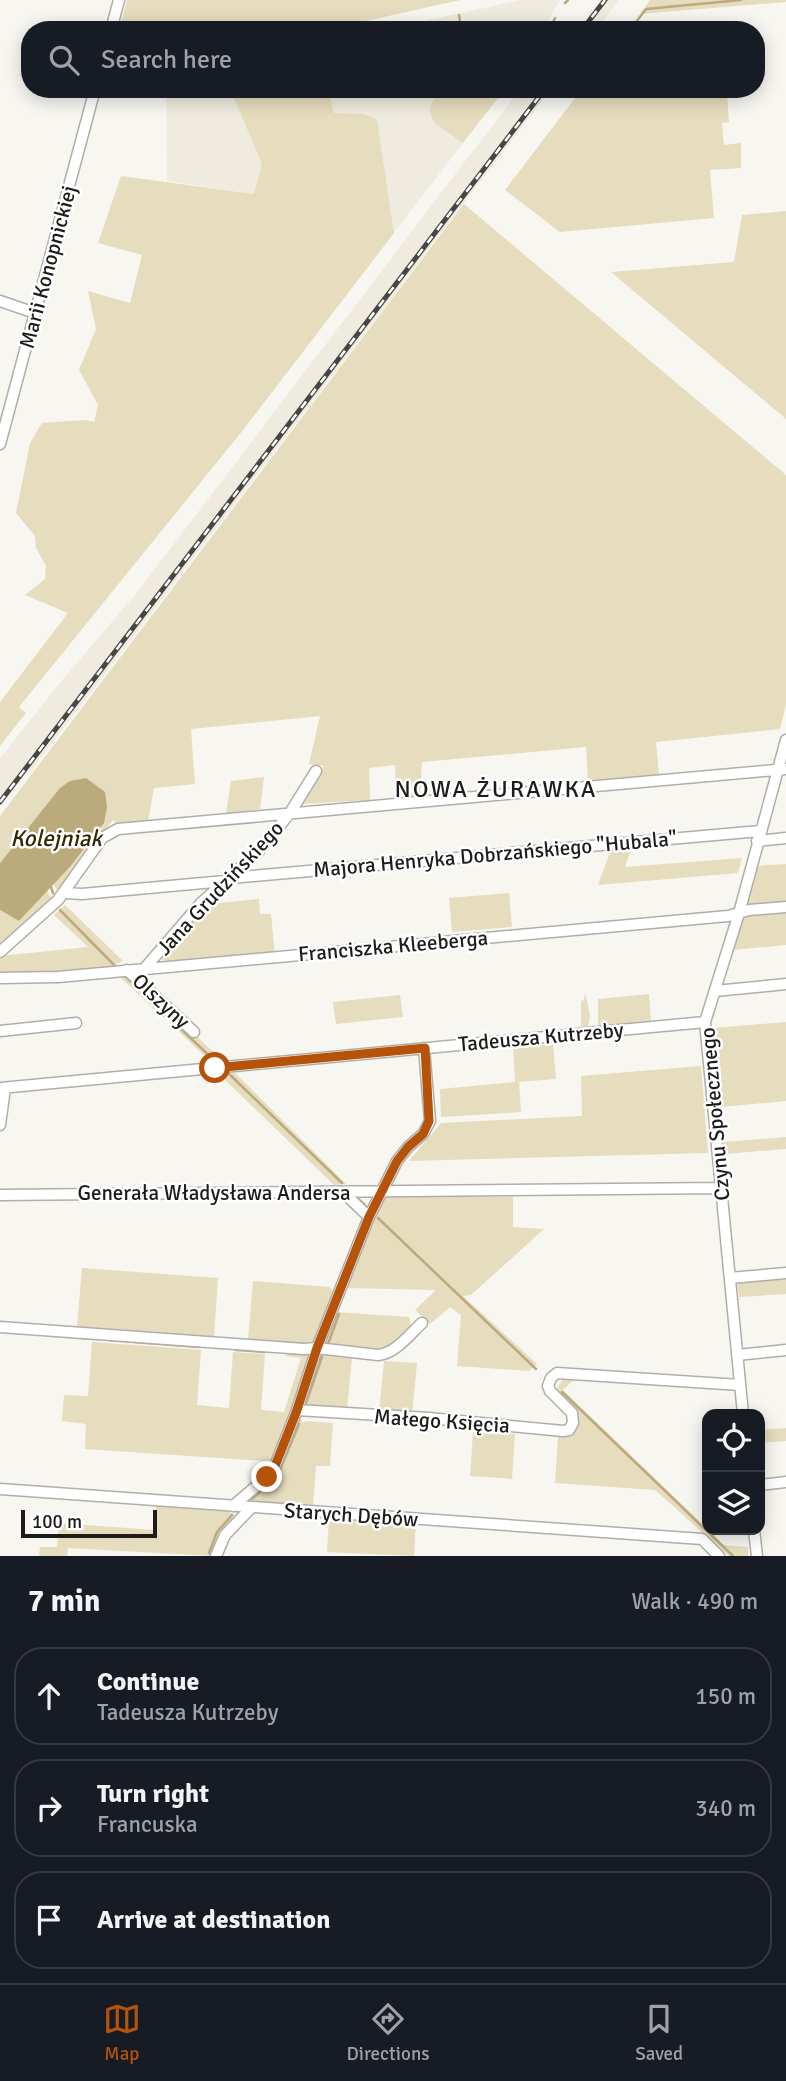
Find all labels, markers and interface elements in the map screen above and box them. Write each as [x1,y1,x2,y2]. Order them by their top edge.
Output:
search box [21,21,765,98]
icon: search [45,41,83,79]
text: Search here [101,44,232,76]
street label: Marii Konopnickiej [14,183,82,351]
district label: NOWA ŻURAWKA [394,774,598,804]
street label: Jana Grudzińskiego [151,815,289,961]
water label: Kolejniak [10,824,104,853]
street label: Majora Henryka Dobrzańskiego "Hubala" [312,825,678,883]
street label: Franciszka Kleeberga [297,925,489,967]
street label: Olszyny [127,968,195,1034]
street label: Tadeusza Kutrzeby [457,1017,625,1057]
street label: Czynu Społecznego [694,1026,736,1202]
route start [199,1052,230,1083]
street label: Generała Władysława Andersa [77,1180,351,1206]
street label: Małego Księcia [373,1403,511,1439]
map controls [702,1409,765,1535]
button: locate [702,1409,765,1472]
route end [251,1461,282,1492]
button: layers [702,1472,765,1535]
street label: Starych Dębów [283,1497,419,1533]
scale bar [21,1507,158,1539]
text: 100 m [32,1510,82,1534]
text: 7 min [28,1583,100,1620]
text: Walk · 490 m [632,1587,758,1616]
text: Continue [97,1666,199,1698]
icon: ahead [30,1677,68,1715]
text: 150 m [695,1682,756,1711]
text: Tadeusza Kutrzeby [97,1698,278,1727]
text: Turn right [97,1778,209,1810]
icon: right [30,1789,68,1827]
text: 340 m [695,1794,756,1823]
text: Francuska [97,1810,198,1839]
icon: arrive [30,1901,68,1939]
text: Arrive at destination [97,1904,330,1936]
tab: Map [103,2000,141,2066]
tab: Directions [347,2000,430,2066]
tab: Saved [635,2000,683,2066]

